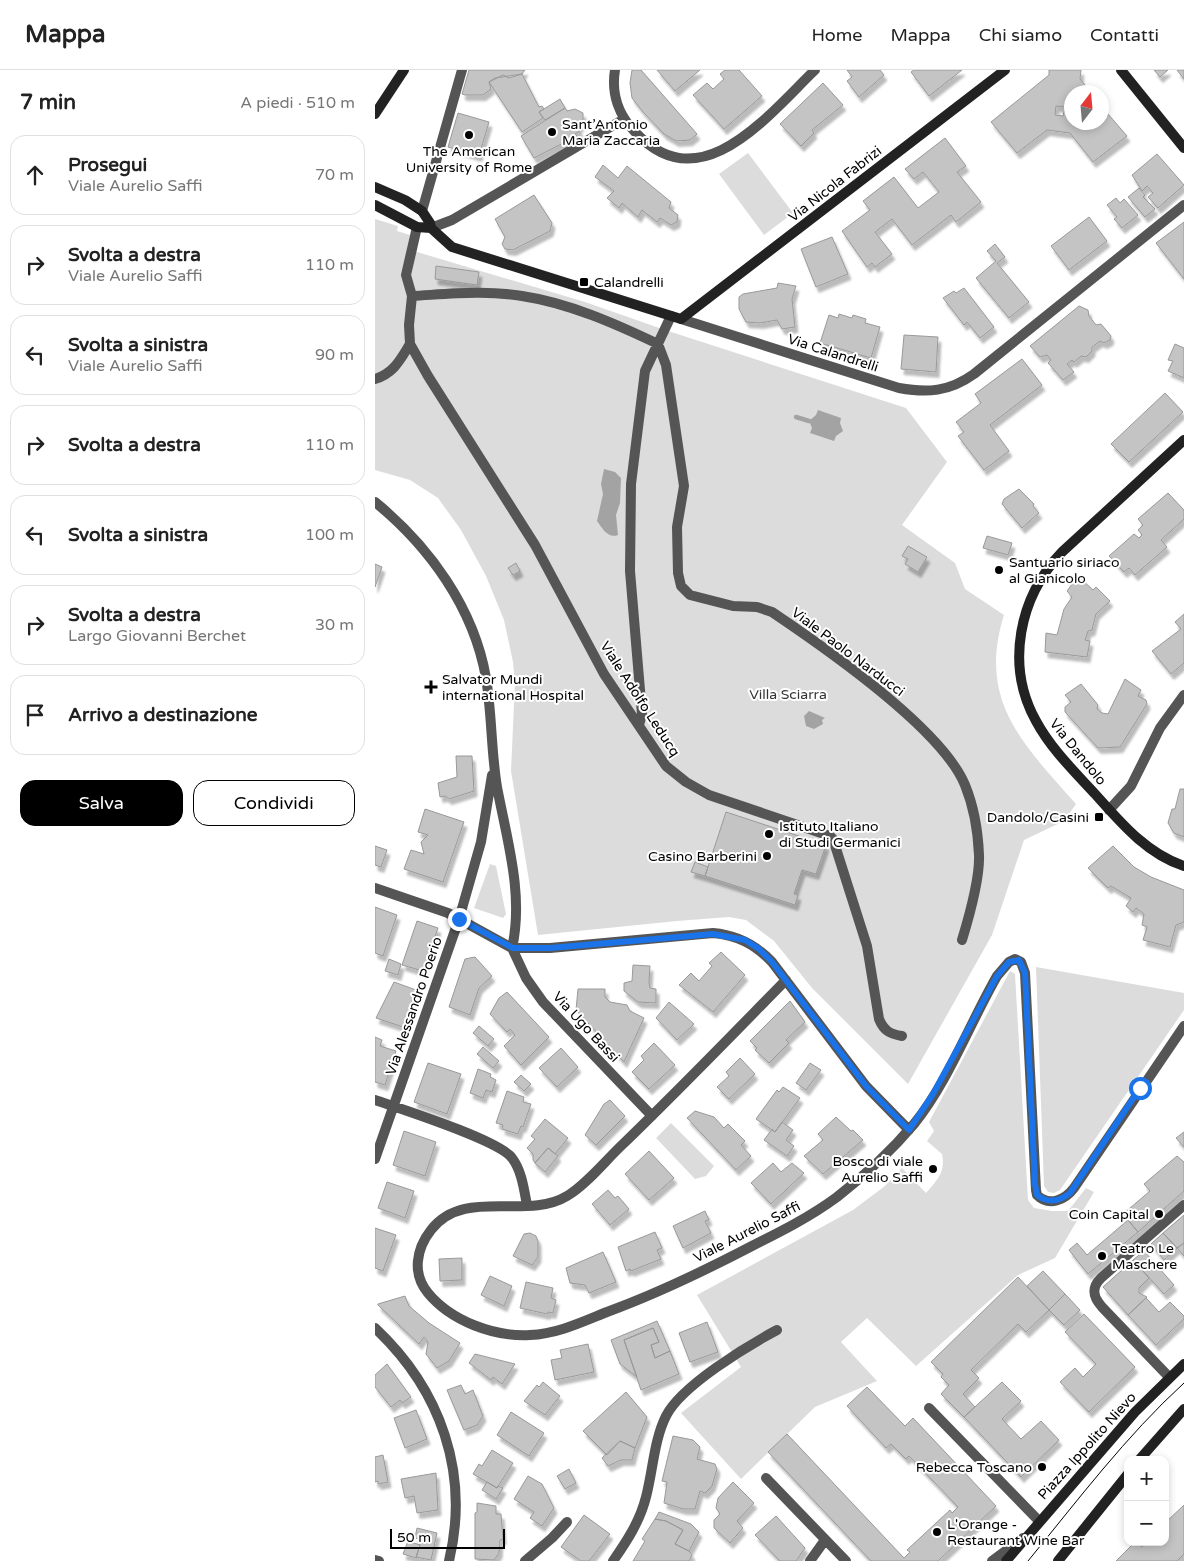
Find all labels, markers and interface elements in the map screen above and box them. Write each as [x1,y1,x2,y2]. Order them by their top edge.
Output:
text: Mappa [25,20,105,49]
text: Home [811,24,862,46]
text: Mappa [890,24,951,46]
text: Chi siamo [979,24,1062,46]
text: Contatti [1090,24,1159,46]
north arrow [1064,85,1109,130]
text: 7 min [20,90,76,115]
text: A piedi · 510 m [240,93,355,113]
place label: Sant’Antonio Maria Zaccaria [562,116,660,149]
marker: Sant’Antonio Maria Zaccaria [546,126,558,138]
marker: The American University of Rome [463,129,475,141]
street label: Via Nicola Fabrizi [785,142,885,226]
place label: The American University of Rome [406,143,532,176]
text: Prosegui [68,154,147,176]
icon: ahead [21,161,49,189]
text: 70 m [315,165,354,185]
text: Viale Aurelio Saffi [68,176,203,196]
text: Svolta a destra [68,244,201,266]
icon: right [21,251,49,279]
text: 110 m [305,255,354,275]
text: Viale Aurelio Saffi [68,266,203,286]
place label: Calandrelli [594,274,664,291]
marker: Calandrelli [578,276,590,288]
street label: Via Calandrelli [785,330,881,376]
text: Svolta a sinistra [68,334,208,356]
icon: left [21,341,49,369]
text: 90 m [315,345,354,365]
text: Viale Aurelio Saffi [68,356,203,376]
icon: right [21,431,49,459]
text: Svolta a destra [68,434,201,456]
text: 110 m [305,435,354,455]
icon: left [21,521,49,549]
text: Svolta a sinistra [68,524,208,546]
text: 100 m [305,525,354,545]
place label: Santuario siriaco al Gianicolo [1009,554,1119,587]
marker: Santuario siriaco al Gianicolo [993,564,1005,576]
text: Svolta a destra [68,604,201,626]
street label: Viale Paolo Narducci [788,604,908,700]
icon: right [21,611,49,639]
text: 30 m [315,615,354,635]
text: Largo Giovanni Berchet [68,626,246,646]
street label: Viale Adolfo Leducq [596,638,684,760]
place label: Salvator Mundi international Hospital [442,671,584,704]
marker: Salvator Mundi international Hospital [424,680,438,694]
park label: Villa Sciarra [749,686,827,703]
icon: arrive [21,701,49,729]
text: Arrivo a destinazione [68,704,258,726]
street label: Via Dandolo [1046,715,1110,789]
button: Salva [20,780,183,826]
button: Condividi [193,780,355,826]
place label: Dandolo/Casini [987,809,1089,826]
marker: Dandolo/Casini [1093,811,1105,823]
place label: Istituto Italiano di Studi Germanici [779,818,901,851]
marker: Istituto Italiano di Studi Germanici [763,828,775,840]
place label: Casino Barberini [648,848,757,865]
marker: Casino Barberini [761,850,773,862]
route end [448,908,471,931]
street label: Via Alessandro Poerio [382,935,446,1077]
street label: Via Ugo Bassi [549,988,623,1066]
route start [1129,1077,1152,1100]
place label: Bosco di viale Aurelio Saffi [832,1153,923,1186]
marker: Bosco di viale Aurelio Saffi [927,1163,939,1175]
street label: Viale Aurelio Saffi [691,1198,803,1266]
place label: Coin Capital [1069,1206,1149,1223]
marker: Coin Capital [1153,1208,1165,1220]
place label: Teatro Le Maschere [1112,1240,1177,1273]
marker: Teatro Le Maschere [1096,1250,1108,1262]
street label: Piazza Ippolito Nievo [1034,1389,1140,1503]
map controls [1124,1456,1169,1546]
button: + [1124,1456,1169,1501]
place label: Rebecca Toscano [916,1459,1032,1476]
marker: Rebecca Toscano [1036,1461,1048,1473]
button: − [1124,1501,1169,1546]
place label: L'Orange - Restaurant Wine Bar [947,1516,1085,1549]
scale bar [390,1526,505,1549]
marker: L'Orange - Restaurant Wine Bar [931,1526,943,1538]
text: 50 m [397,1529,431,1546]

